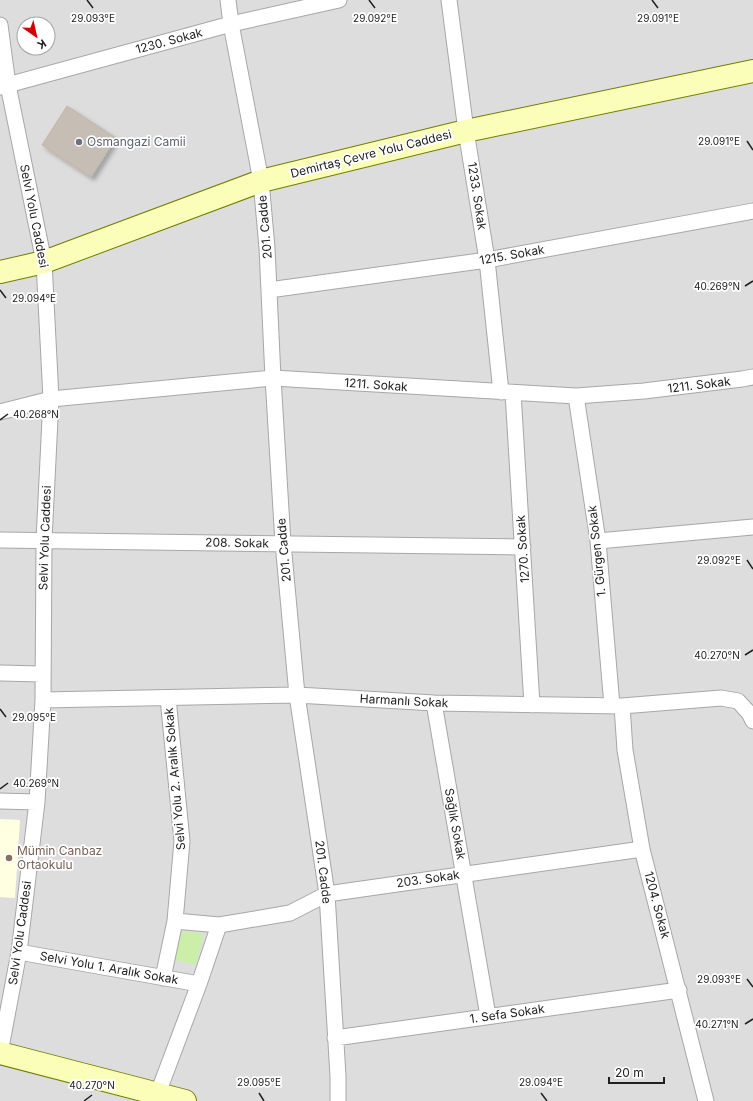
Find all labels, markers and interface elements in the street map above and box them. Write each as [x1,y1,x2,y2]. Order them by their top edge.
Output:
text: 29.093°E [71,12,115,24]
text: 29.092°E [353,12,397,24]
text: 29.091°E [637,12,679,24]
north arrow [16,16,56,56]
street label: 1230. Sokak [134,24,204,57]
text: K [34,36,49,52]
street label: Demirtaş Çevre Yolu Caddesi [289,126,453,181]
place label: Osmangazi Camii [87,134,186,149]
text: 29.091°E [698,135,740,147]
marker: Osmangazi Camii [74,137,84,147]
street label: 1233. Sokak [465,161,490,231]
street label: Selvi Yolu Caddesi [17,163,52,269]
street label: 201. Cadde [254,195,275,259]
street label: 1215. Sokak [478,241,546,268]
text: 40.269°N [694,280,740,292]
text: 29.094°E [12,292,56,304]
street label: 1211. Sokak [666,373,732,396]
street label: 1211. Sokak [344,375,409,394]
text: 40.268°N [13,408,59,420]
street label: Selvi Yolu Caddesi [35,485,54,591]
street label: 1. Gürgen Sokak [584,504,609,597]
street label: 1270. Sokak [513,514,532,583]
street label: 201. Cadde [273,518,294,582]
street label: 208. Sokak [205,534,269,551]
text: 29.092°E [697,554,741,566]
text: 40.270°N [694,649,740,661]
street label: Harmanlı Sokak [359,691,449,710]
street label: Selvi Yolu 2. Aralık Sokak [161,707,188,851]
text: 29.095°E [12,711,56,723]
text: 40.269°N [13,777,59,789]
street label: Sağlık Sokak [442,787,469,861]
street label: 201. Cadde [312,839,335,905]
place label: Mümin Canbaz Ortaokulu [17,843,102,872]
marker: Mümin Canbaz Ortaokulu [4,853,14,863]
street label: 203. Sokak [395,867,461,890]
street label: 1204. Sokak [641,870,674,940]
street label: Selvi Yolu Caddesi [5,880,34,986]
street label: Selvi Yolu 1. Aralık Sokak [39,948,180,987]
text: 29.093°E [697,973,741,985]
street label: 1. Sefa Sokak [468,1001,546,1026]
text: 40.271°N [695,1018,739,1030]
scale bar [609,1059,664,1085]
text: 20 m [615,1065,644,1080]
text: 29.095°E [237,1076,281,1088]
text: 29.094°E [519,1076,563,1088]
text: 40.270°N [69,1079,115,1091]

